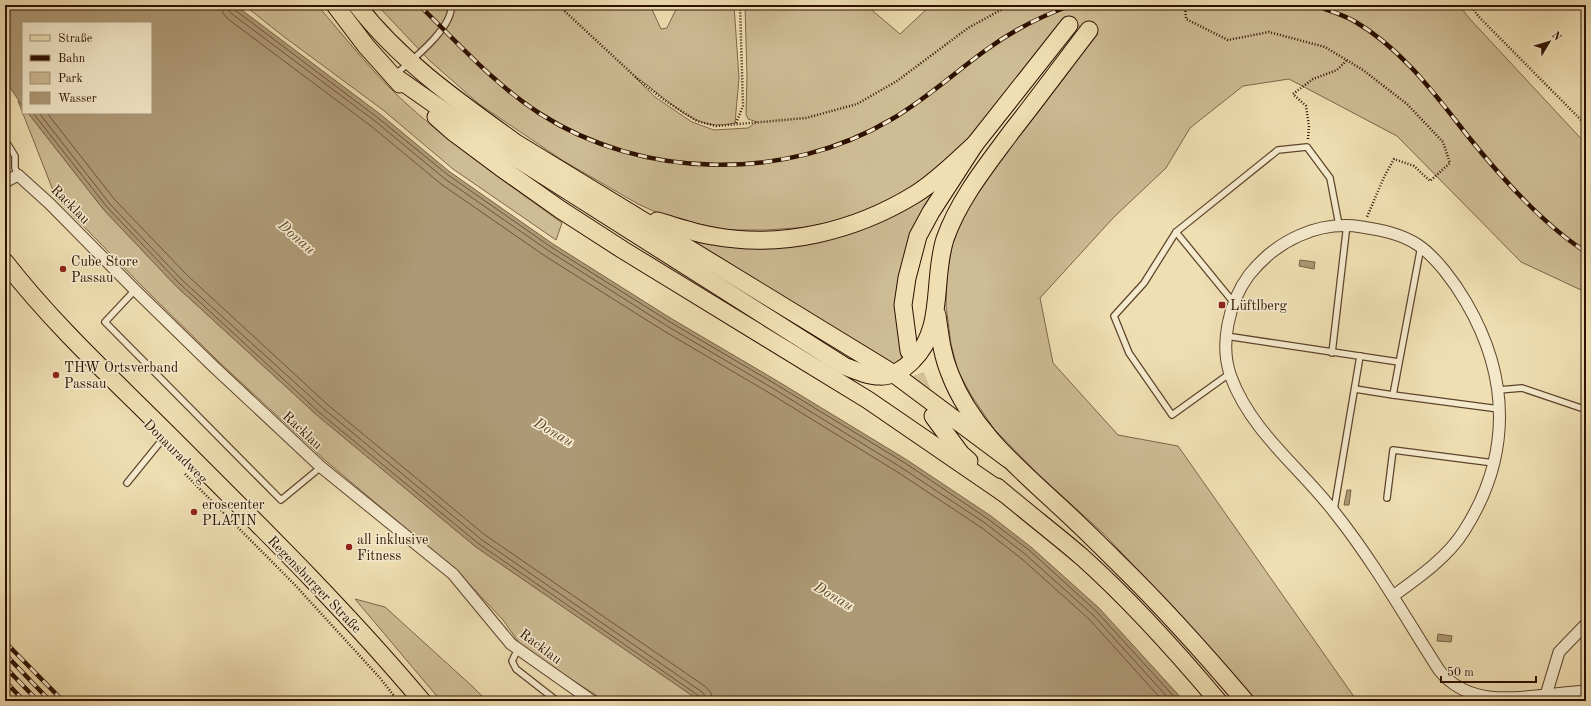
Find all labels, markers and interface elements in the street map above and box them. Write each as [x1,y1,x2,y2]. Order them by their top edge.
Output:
legend [22,22,152,114]
north arrow [1529,22,1569,62]
text: N [1549,30,1563,44]
text: Straße [58,33,93,45]
text: Bahn [58,53,86,65]
text: Park [58,73,83,85]
text: Wasser [58,93,97,105]
street label: Racklau [48,183,93,227]
water label: Donau [274,218,318,258]
place label: Cube Store Passau [71,255,138,285]
marker: Cube Store Passau [58,264,68,274]
place label: Lüftlberg [1230,299,1288,313]
marker: Lüftlberg [1217,300,1227,310]
place label: THW Ortsverband Passau [64,361,178,391]
marker: THW Ortsverband Passau [51,370,61,380]
street label: Racklau [280,409,325,453]
water label: Donau [530,415,576,451]
street label: Donauradweg [141,417,210,487]
place label: eroscenter PLATIN [202,498,265,528]
marker: eroscenter PLATIN [189,507,199,517]
place label: all inklusive Fitness [357,533,428,563]
street label: Regensburger Straße [265,534,364,636]
marker: all inklusive Fitness [344,542,354,552]
water label: Donau [810,579,856,615]
street label: Racklau [517,627,564,667]
scale bar [1441,658,1536,684]
text: 50 m [1447,666,1474,679]

